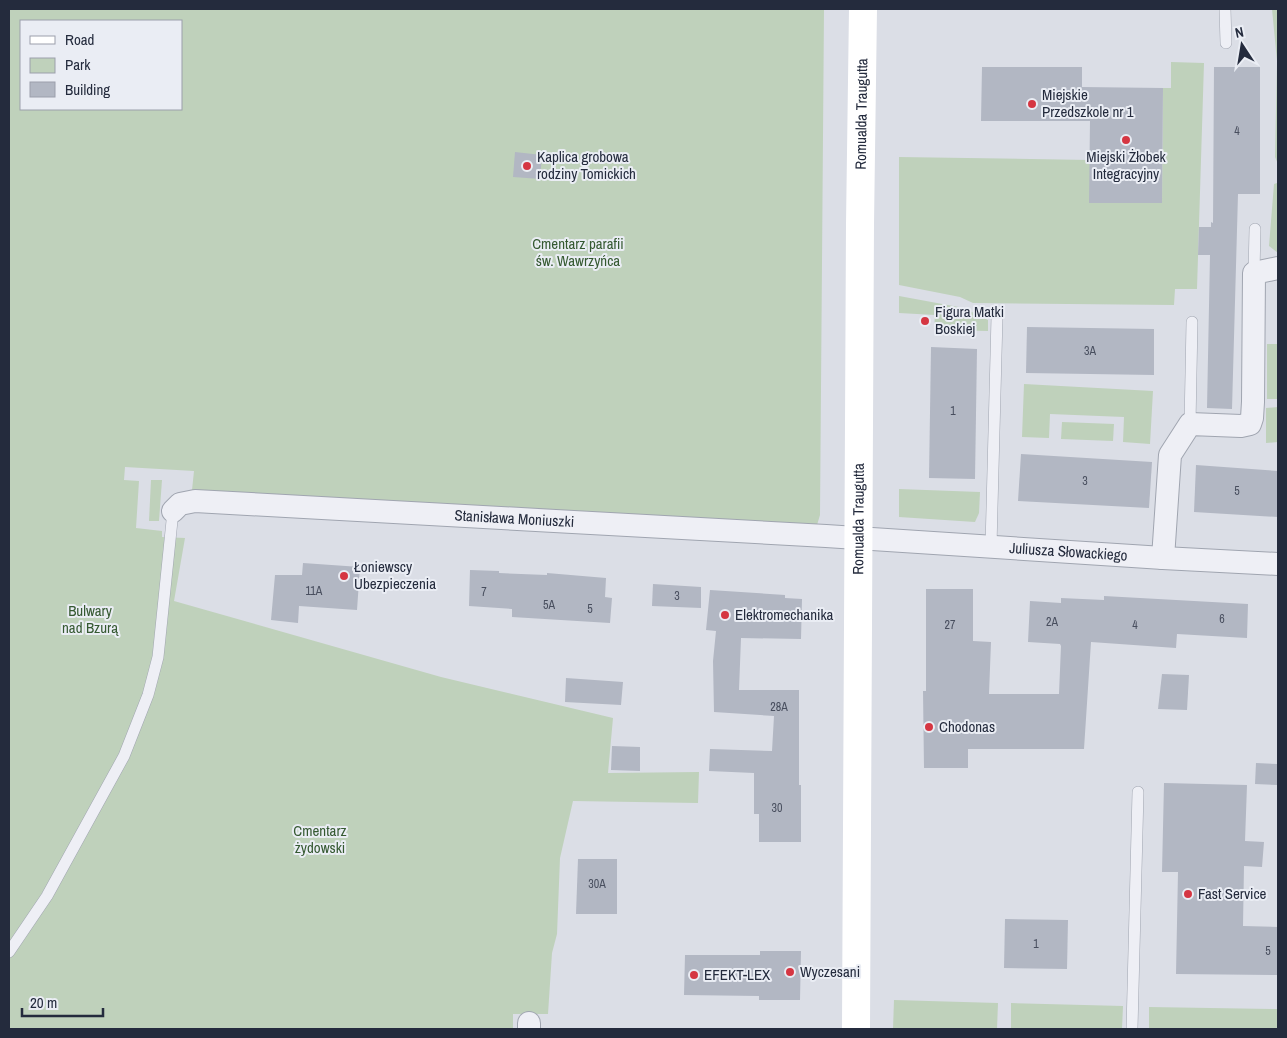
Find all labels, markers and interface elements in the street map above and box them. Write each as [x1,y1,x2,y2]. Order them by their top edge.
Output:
legend [20,20,182,110]
north arrow [1217,20,1267,70]
text: N [1233,23,1245,42]
text: Road [65,29,94,50]
text: Park [65,54,91,75]
street label: Romualda Traugutta [850,58,872,170]
text: Building [65,79,110,100]
place label: Miejskie Przedszkole nr 1 [1042,84,1134,122]
marker: Miejskie Przedszkole nr 1 [1026,98,1038,110]
house number: 4 [1234,123,1240,139]
marker: Miejski Żłobek Integracyjny [1120,134,1132,146]
place label: Kaplica grobowa rodziny Tomickich [537,146,636,184]
place label: Miejski Żłobek Integracyjny [1086,146,1166,184]
marker: Kaplica grobowa rodziny Tomickich [521,160,533,172]
park label: Cmentarz parafii św. Wawrzyńca [532,233,624,271]
place label: Figura Matki Boskiej [935,301,1004,339]
marker: Figura Matki Boskiej [919,315,931,327]
house number: 3A [1084,343,1096,359]
house number: 1 [950,403,956,419]
street label: Romualda Traugutta [847,463,869,575]
house number: 3 [1082,473,1088,489]
house number: 5 [1234,483,1240,499]
street label: Stanisława Moniuszki [454,504,575,532]
street label: Juliusza Słowackiego [1009,537,1128,566]
place label: Łoniewscy Ubezpieczenia [354,556,436,594]
marker: Łoniewscy Ubezpieczenia [338,570,350,582]
house number: 11A [306,583,323,599]
house number: 7 [481,584,487,600]
house number: 3 [674,588,680,604]
house number: 5A [543,597,555,613]
park label: Bulwary nad Bzurą [62,600,119,638]
house number: 5 [587,601,593,617]
place label: Elektromechanika [735,604,834,625]
marker: Elektromechanika [719,609,731,621]
house number: 6 [1219,611,1225,627]
house number: 2A [1046,614,1058,630]
house number: 27 [945,617,956,633]
house number: 4 [1132,617,1138,633]
house number: 28A [770,699,788,715]
place label: Chodonas [939,716,995,737]
marker: Chodonas [923,721,935,733]
house number: 30 [772,800,782,816]
park label: Cmentarz żydowski [293,820,347,858]
house number: 30A [588,876,606,892]
place label: Fast Service [1198,883,1267,904]
marker: Fast Service [1182,888,1194,900]
house number: 1 [1033,936,1039,952]
house number: 5 [1265,943,1271,959]
place label: Wyczesani [800,961,860,982]
place label: EFEKT-LEX [704,964,771,985]
marker: Wyczesani [784,966,796,978]
marker: EFEKT-LEX [688,969,700,981]
scale bar [22,986,104,1018]
text: 20 m [30,992,57,1013]

